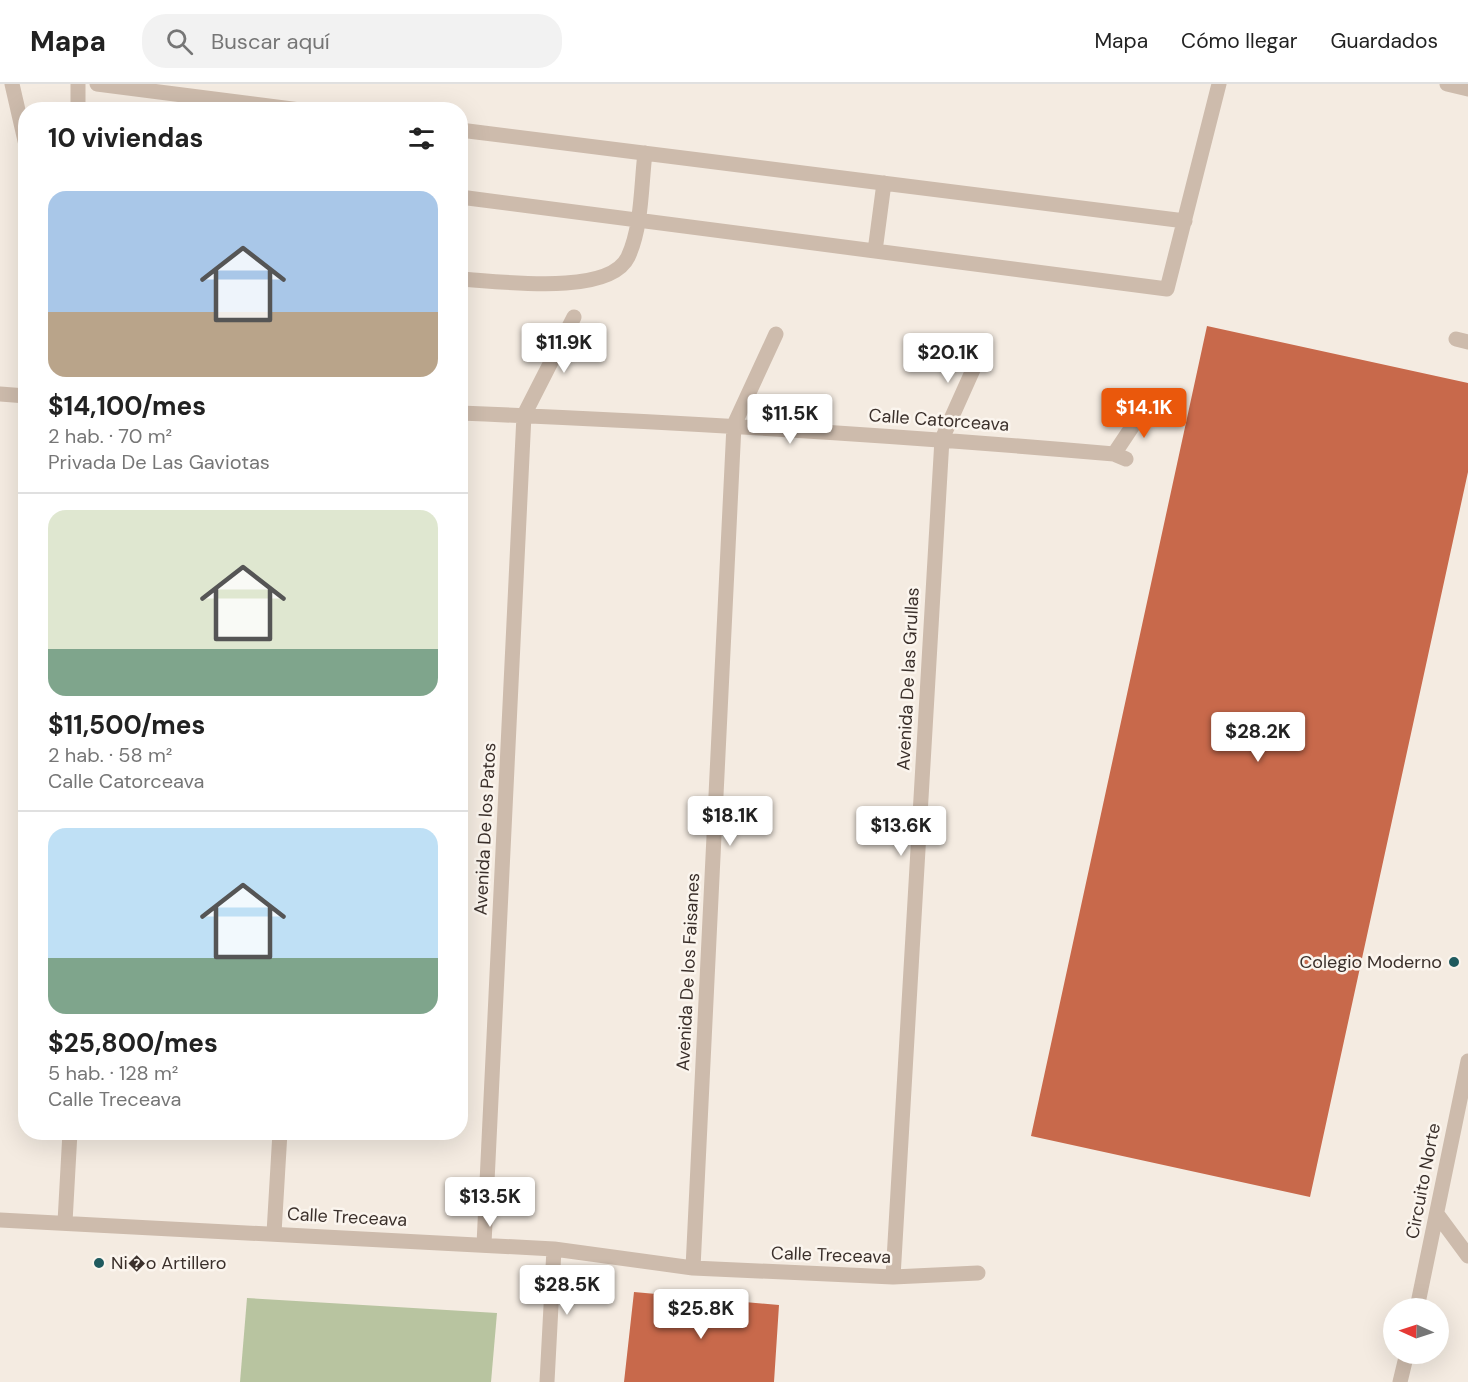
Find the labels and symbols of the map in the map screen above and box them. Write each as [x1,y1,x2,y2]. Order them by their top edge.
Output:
pin: $11.9K [515,323,613,374]
pin: $20.1K [899,333,997,384]
pin: $14.1K [1095,388,1193,439]
pin: $11.5K [741,394,839,445]
street label: Calle Catorceava [868,403,1010,437]
street label: Avenida De las Grullas [891,587,925,771]
pin: $28.2K [1209,712,1307,763]
street label: Avenida De los Patos [468,742,502,916]
pin: $18.1K [681,796,779,847]
pin: $13.6K [852,806,950,857]
street label: Avenida De los Faisanes [671,872,705,1072]
place label: Colegio Moderno [1299,950,1442,974]
marker: Colegio Moderno [1447,955,1461,969]
street label: Circuito Norte [1400,1121,1446,1241]
pin: $13.5K [441,1177,539,1228]
street label: Calle Treceava [286,1202,408,1232]
street label: Calle Treceava [771,1241,891,1269]
place label: Ni�o Artillero [111,1251,226,1275]
marker: Ni�o Artillero [92,1256,106,1270]
pin: $28.5K [518,1265,616,1316]
pin: $25.8K [652,1289,750,1340]
north arrow [1383,1298,1449,1364]

